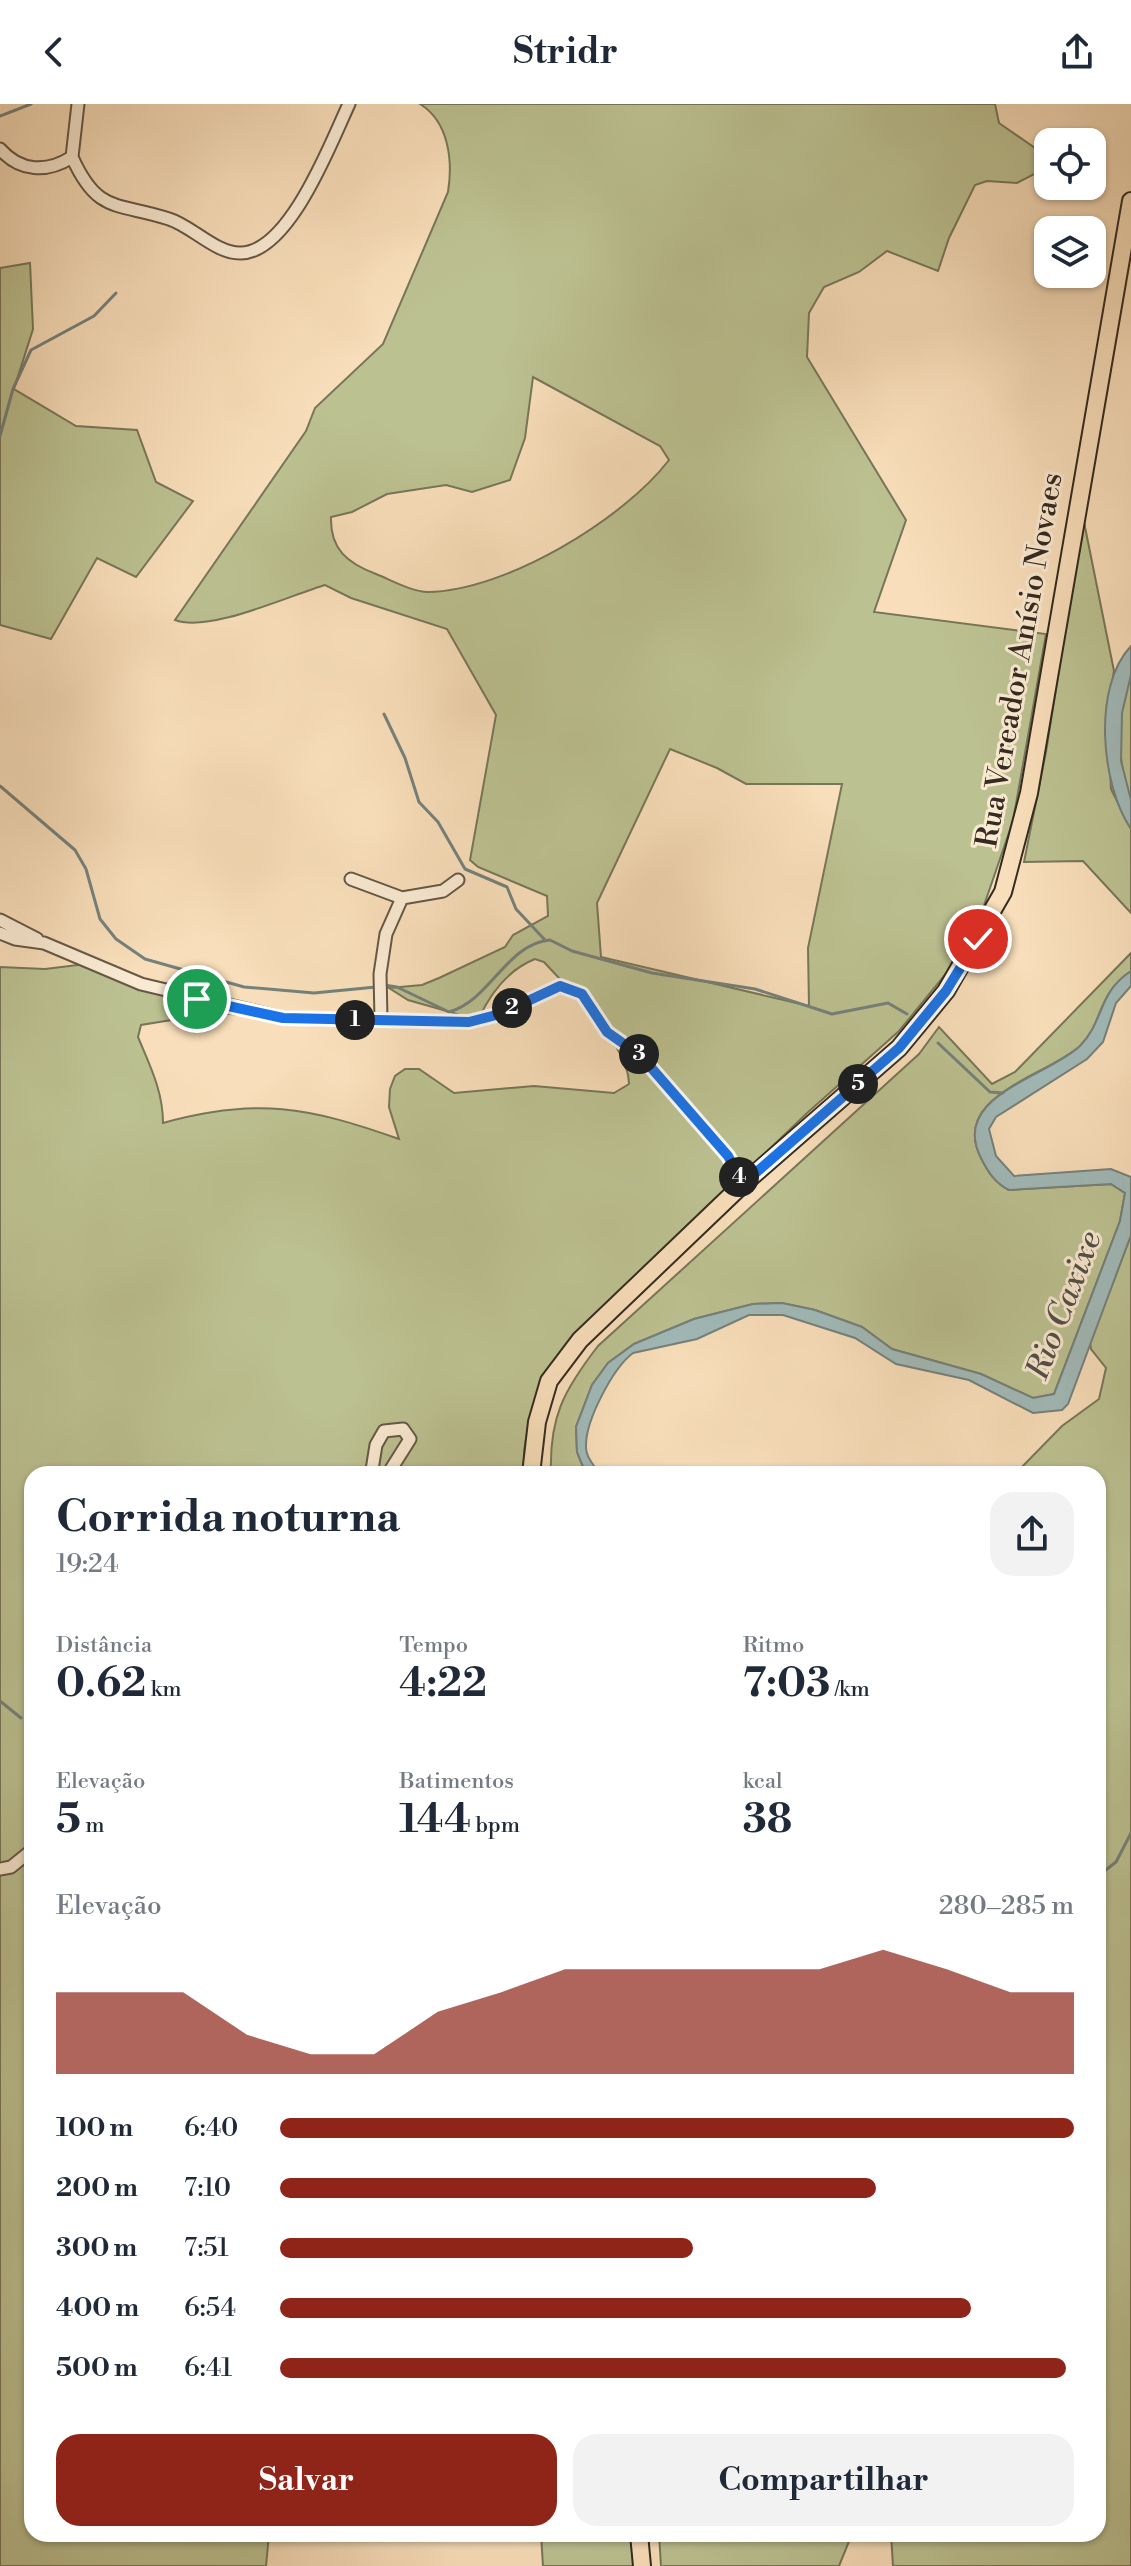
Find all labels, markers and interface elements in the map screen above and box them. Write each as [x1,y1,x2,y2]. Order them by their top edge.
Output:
icon: back [32,30,76,74]
text: Stridr [513,30,618,75]
icon: share [1055,30,1099,74]
map controls [1034,128,1106,288]
button: locate [1034,128,1106,200]
button: layers [1034,216,1106,288]
street label: Rua Vereador Anísio Novaes [968,470,1072,851]
pin [944,905,1012,973]
icon: check [956,917,1000,961]
pin [163,965,231,1033]
icon: arrive [175,977,219,1021]
pin: 2 [492,988,532,1028]
text: 2 [505,994,519,1021]
pin: 1 [335,1000,375,1040]
text: 1 [350,1006,360,1033]
pin: 3 [619,1034,659,1074]
text: 3 [632,1040,646,1067]
pin: 5 [838,1064,878,1104]
text: 5 [851,1070,865,1097]
pin: 4 [719,1157,759,1197]
text: 4 [732,1163,746,1190]
water label: Rio Caxixe [1017,1225,1111,1386]
text: Corrida noturna [56,1490,400,1545]
button: share [990,1492,1074,1576]
text: 19:24 [56,1548,118,1580]
text: Distância [56,1632,152,1659]
text: Tempo [399,1632,468,1659]
text: Ritmo [743,1632,804,1659]
text: 0.62 [56,1659,146,1709]
text: 4:22 [399,1659,487,1709]
text: 7:03 [743,1659,830,1709]
text: km [146,1676,182,1703]
text: /km [830,1676,870,1703]
text: Elevação [56,1768,145,1795]
text: Batimentos [399,1768,514,1795]
text: kcal [743,1768,783,1795]
text: 5 [56,1795,81,1845]
text: 144 [399,1795,471,1845]
text: 38 [743,1795,792,1845]
text: m [81,1812,105,1839]
text: bpm [471,1812,520,1839]
text: Elevação [56,1890,162,1922]
text: 280–285 m [939,1890,1074,1922]
text: 100 m [56,2112,133,2144]
text: 6:40 [184,2112,238,2144]
text: 200 m [56,2172,138,2204]
text: 7:10 [184,2172,231,2204]
text: 300 m [56,2232,137,2264]
text: 7:51 [184,2232,229,2264]
text: 400 m [56,2292,139,2324]
text: 6:54 [184,2292,236,2324]
text: 500 m [56,2352,138,2384]
text: 6:41 [184,2352,232,2384]
button: Salvar [56,2434,557,2526]
button: Compartilhar [573,2434,1074,2526]

